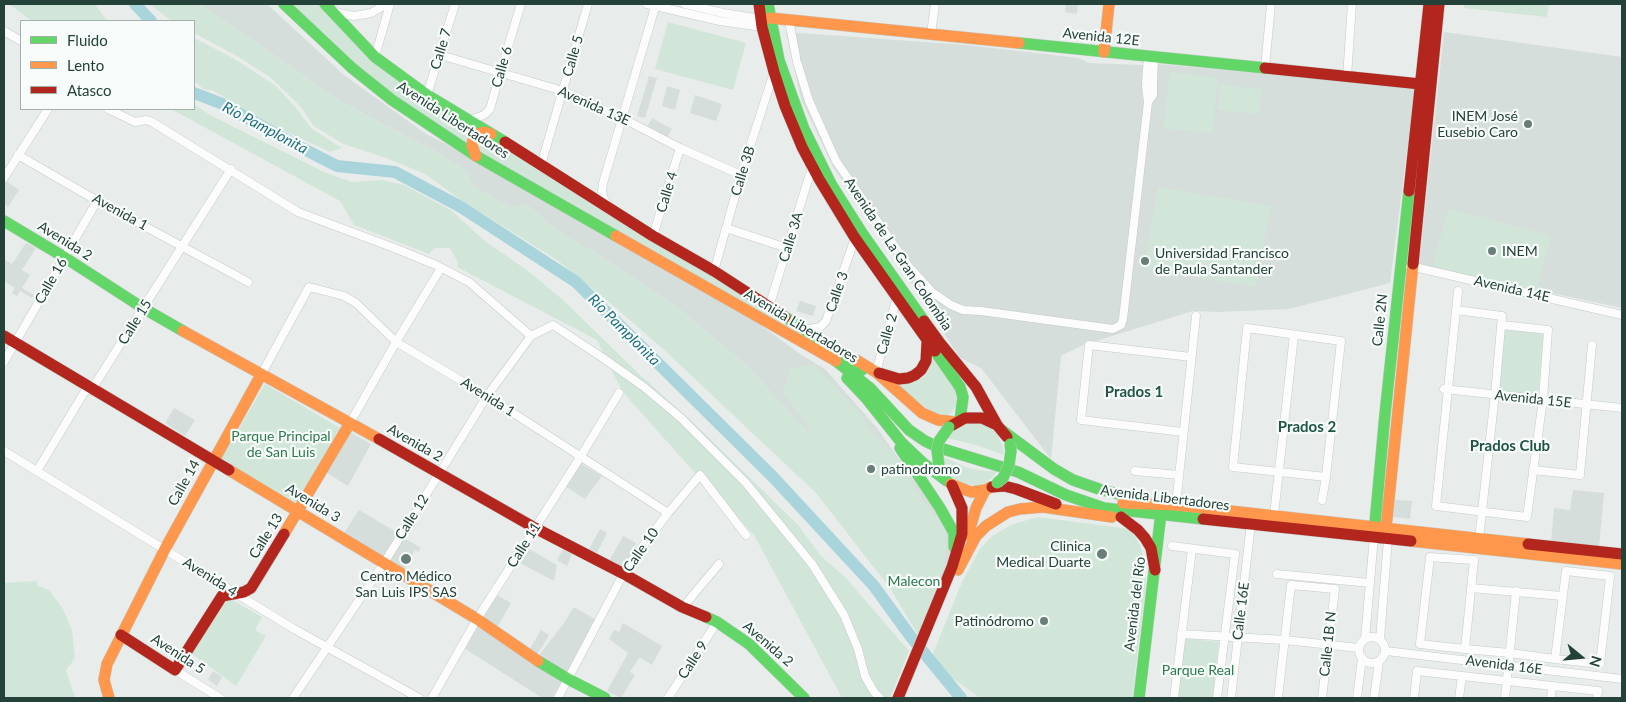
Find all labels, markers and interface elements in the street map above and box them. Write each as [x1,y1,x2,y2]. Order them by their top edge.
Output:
legend [20,20,195,110]
street label: Avenida 12E [1062,25,1140,49]
street label: Calle 7 [427,26,455,72]
text: Fluido [67,31,108,49]
street label: Calle 5 [559,33,587,79]
street label: Calle 6 [488,44,516,90]
text: Lento [67,56,104,74]
street label: Avenida Libertadores [394,78,512,162]
text: Atasco [67,81,112,99]
street label: Avenida 13E [555,83,633,129]
water label: Río Pamplonita [219,98,311,158]
place label: INEM José Eusebio Caro [1437,108,1518,140]
marker: INEM José Eusebio Caro [1522,118,1534,130]
street label: Calle 3B [728,144,758,198]
street label: Calle 4 [653,169,681,215]
street label: Avenida de La Gran Colombia [840,174,956,334]
street label: Avenida 1 [89,190,151,234]
street label: Calle 3A [775,210,807,264]
street label: Avenida 2 [35,218,95,264]
place label: INEM [1502,243,1538,259]
place label: Universidad Francisco de Paula Santander [1155,245,1289,278]
marker: INEM [1486,245,1498,257]
street label: Calle 16 [31,255,71,307]
marker: Universidad Francisco de Paula Santander [1139,255,1151,267]
street label: Calle 3 [822,269,852,315]
street label: Avenida 14E [1472,272,1552,306]
street label: Avenida Libertadores [741,285,861,367]
water label: Río Pamplonita [584,290,664,370]
street label: Calle 2N [1369,293,1391,347]
street label: Calle 15 [115,296,155,348]
street label: Calle 2 [873,311,901,357]
street label: Avenida 1 [458,374,518,420]
district label: Prados 1 [1105,383,1163,401]
street label: Avenida 15E [1494,387,1572,411]
district label: Prados 2 [1278,418,1336,436]
street label: Avenida 2 [384,420,446,466]
park label: Parque Principal de San Luis [231,428,331,461]
district label: Prados Club [1470,437,1550,455]
street label: Calle 14 [165,457,203,509]
place label: patinodromo [881,461,960,477]
marker: patinodromo [865,463,877,475]
street label: Avenida 3 [283,480,343,526]
street label: Avenida Libertadores [1100,482,1230,514]
street label: Calle 12 [392,491,432,543]
street label: Calle 13 [246,510,286,562]
street label: Calle 11 [504,519,544,571]
street label: Calle 10 [620,525,662,575]
place label: Clinica Medical Duarte [996,538,1091,570]
marker: Clinica Medical Duarte [1095,547,1109,561]
marker: Centro Médico San Luis IPS SAS [399,552,413,566]
street label: Avenida 4 [180,554,240,600]
street label: Avenida del Río [1121,556,1149,652]
place label: Centro Médico San Luis IPS SAS [355,568,457,600]
park label: Malecon [888,573,940,589]
street label: Calle 16E [1229,581,1253,641]
street label: Calle 1B N [1316,611,1340,677]
place label: Patinódromo [955,613,1034,629]
marker: Patinódromo [1038,615,1050,627]
street label: Avenida 2 [739,618,797,670]
street label: Avenida 5 [148,630,208,678]
north arrow [1556,632,1606,682]
street label: Calle 9 [675,638,711,682]
street label: Avenida 16E [1465,652,1543,678]
text: N [1586,654,1606,669]
park label: Parque Real [1162,662,1234,678]

